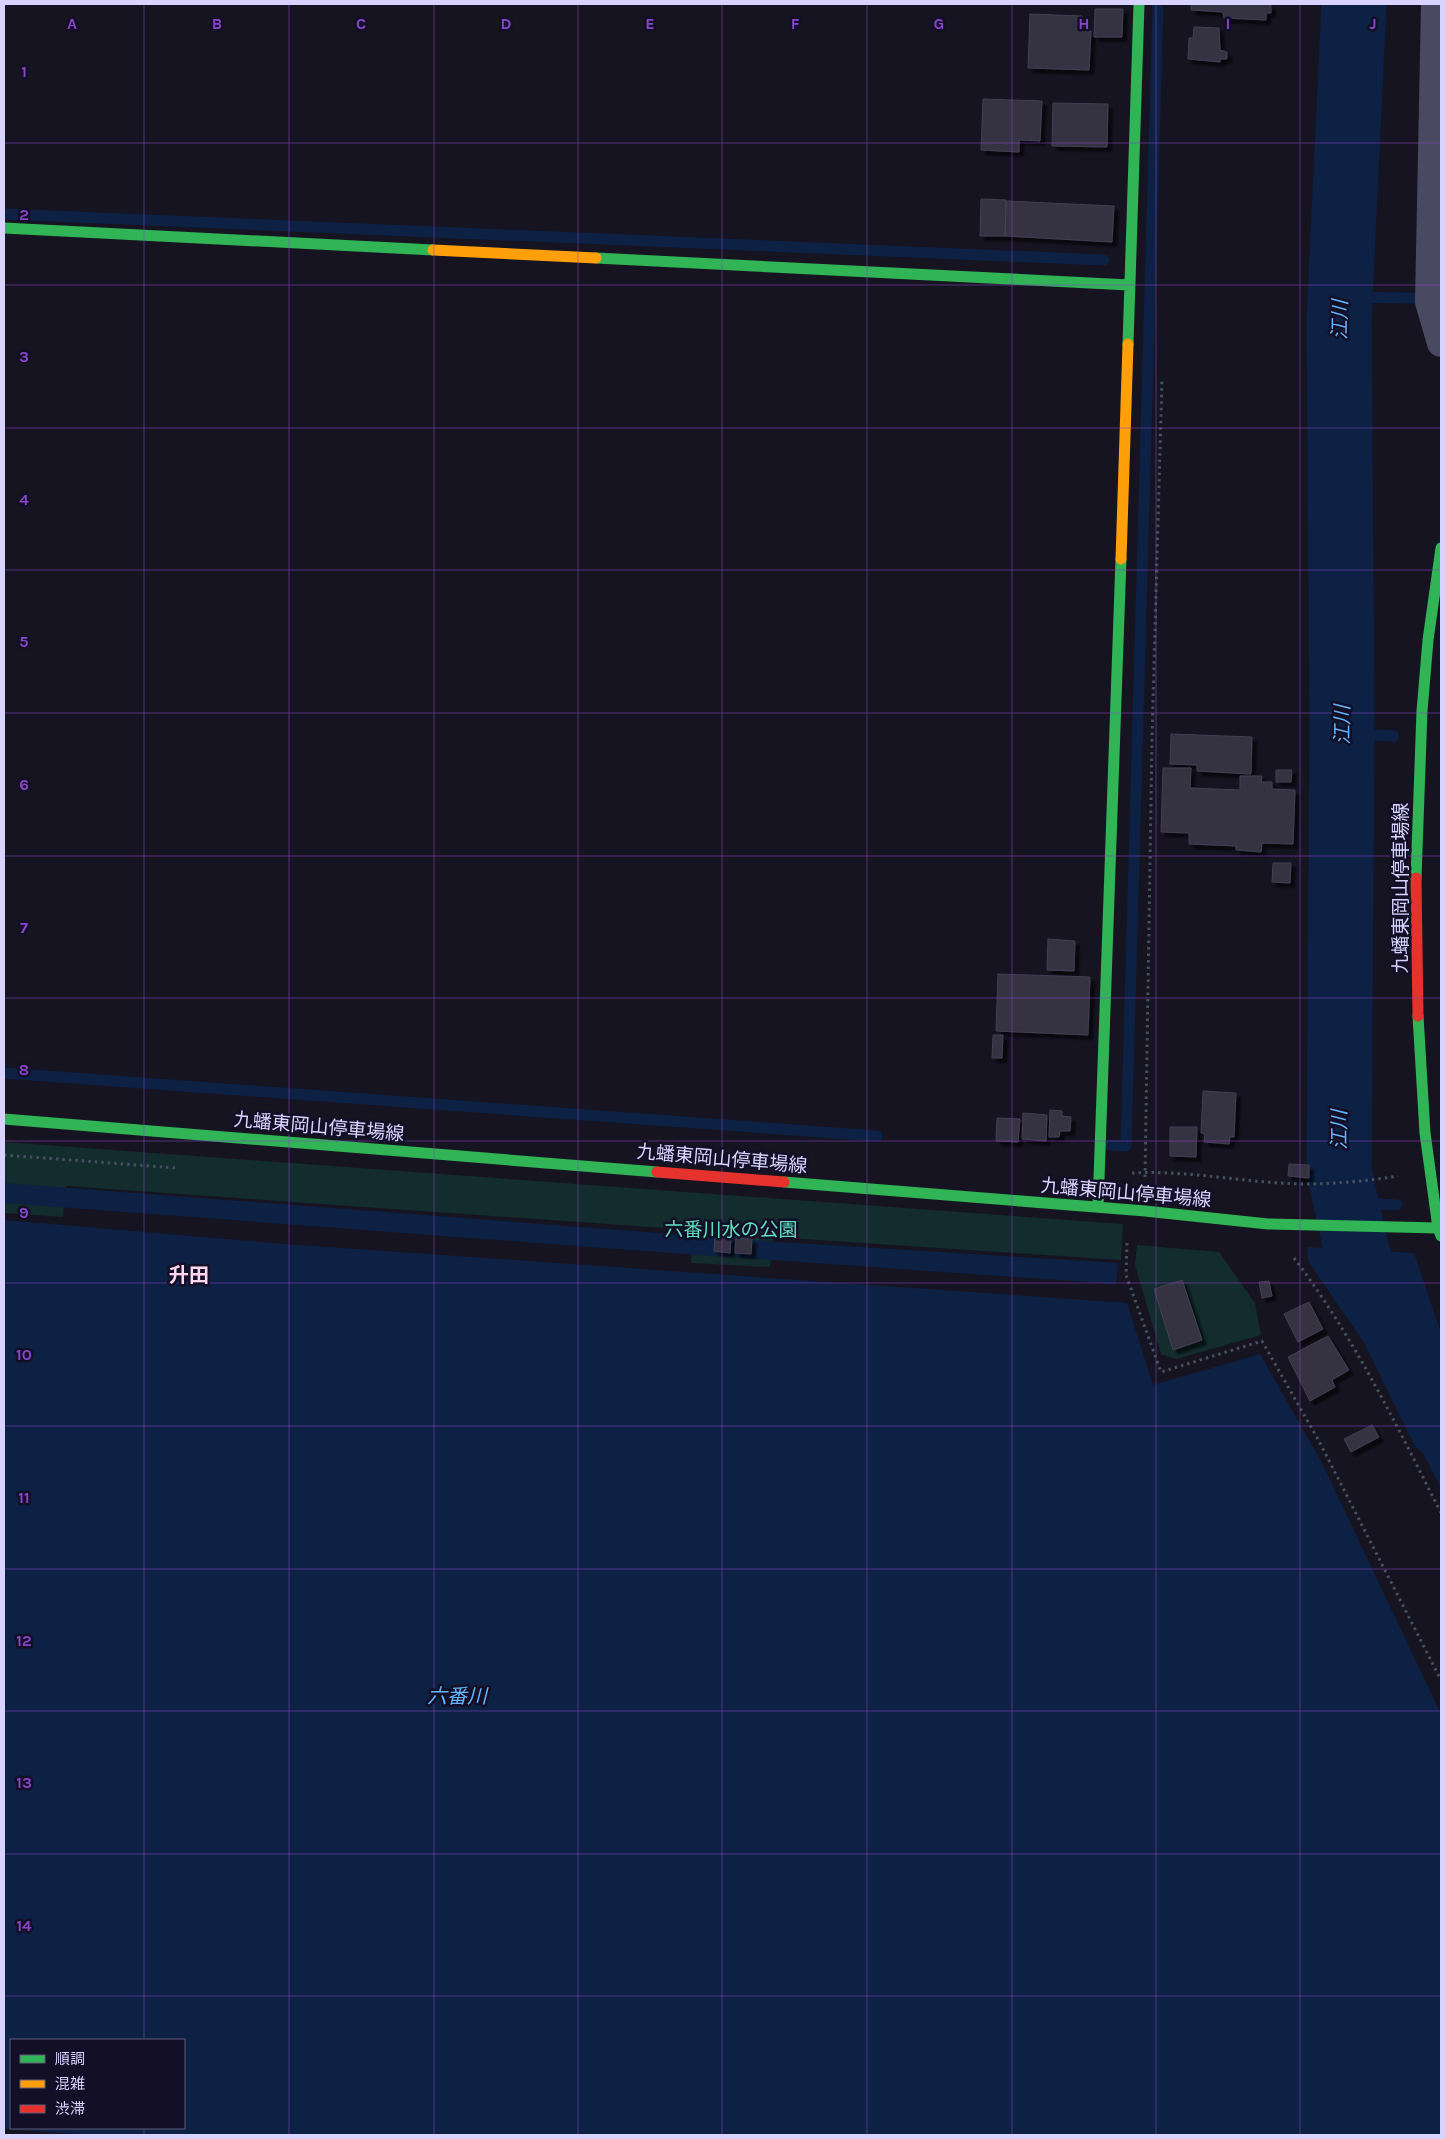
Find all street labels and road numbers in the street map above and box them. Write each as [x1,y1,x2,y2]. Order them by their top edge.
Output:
street label: 九蟠東岡山停車場線 [1390,802,1412,974]
street label: 九蟠東岡山停車場線 [233,1109,405,1145]
street label: 九蟠東岡山停車場線 [636,1141,808,1177]
street label: 九蟠東岡山停車場線 [1040,1175,1212,1211]

